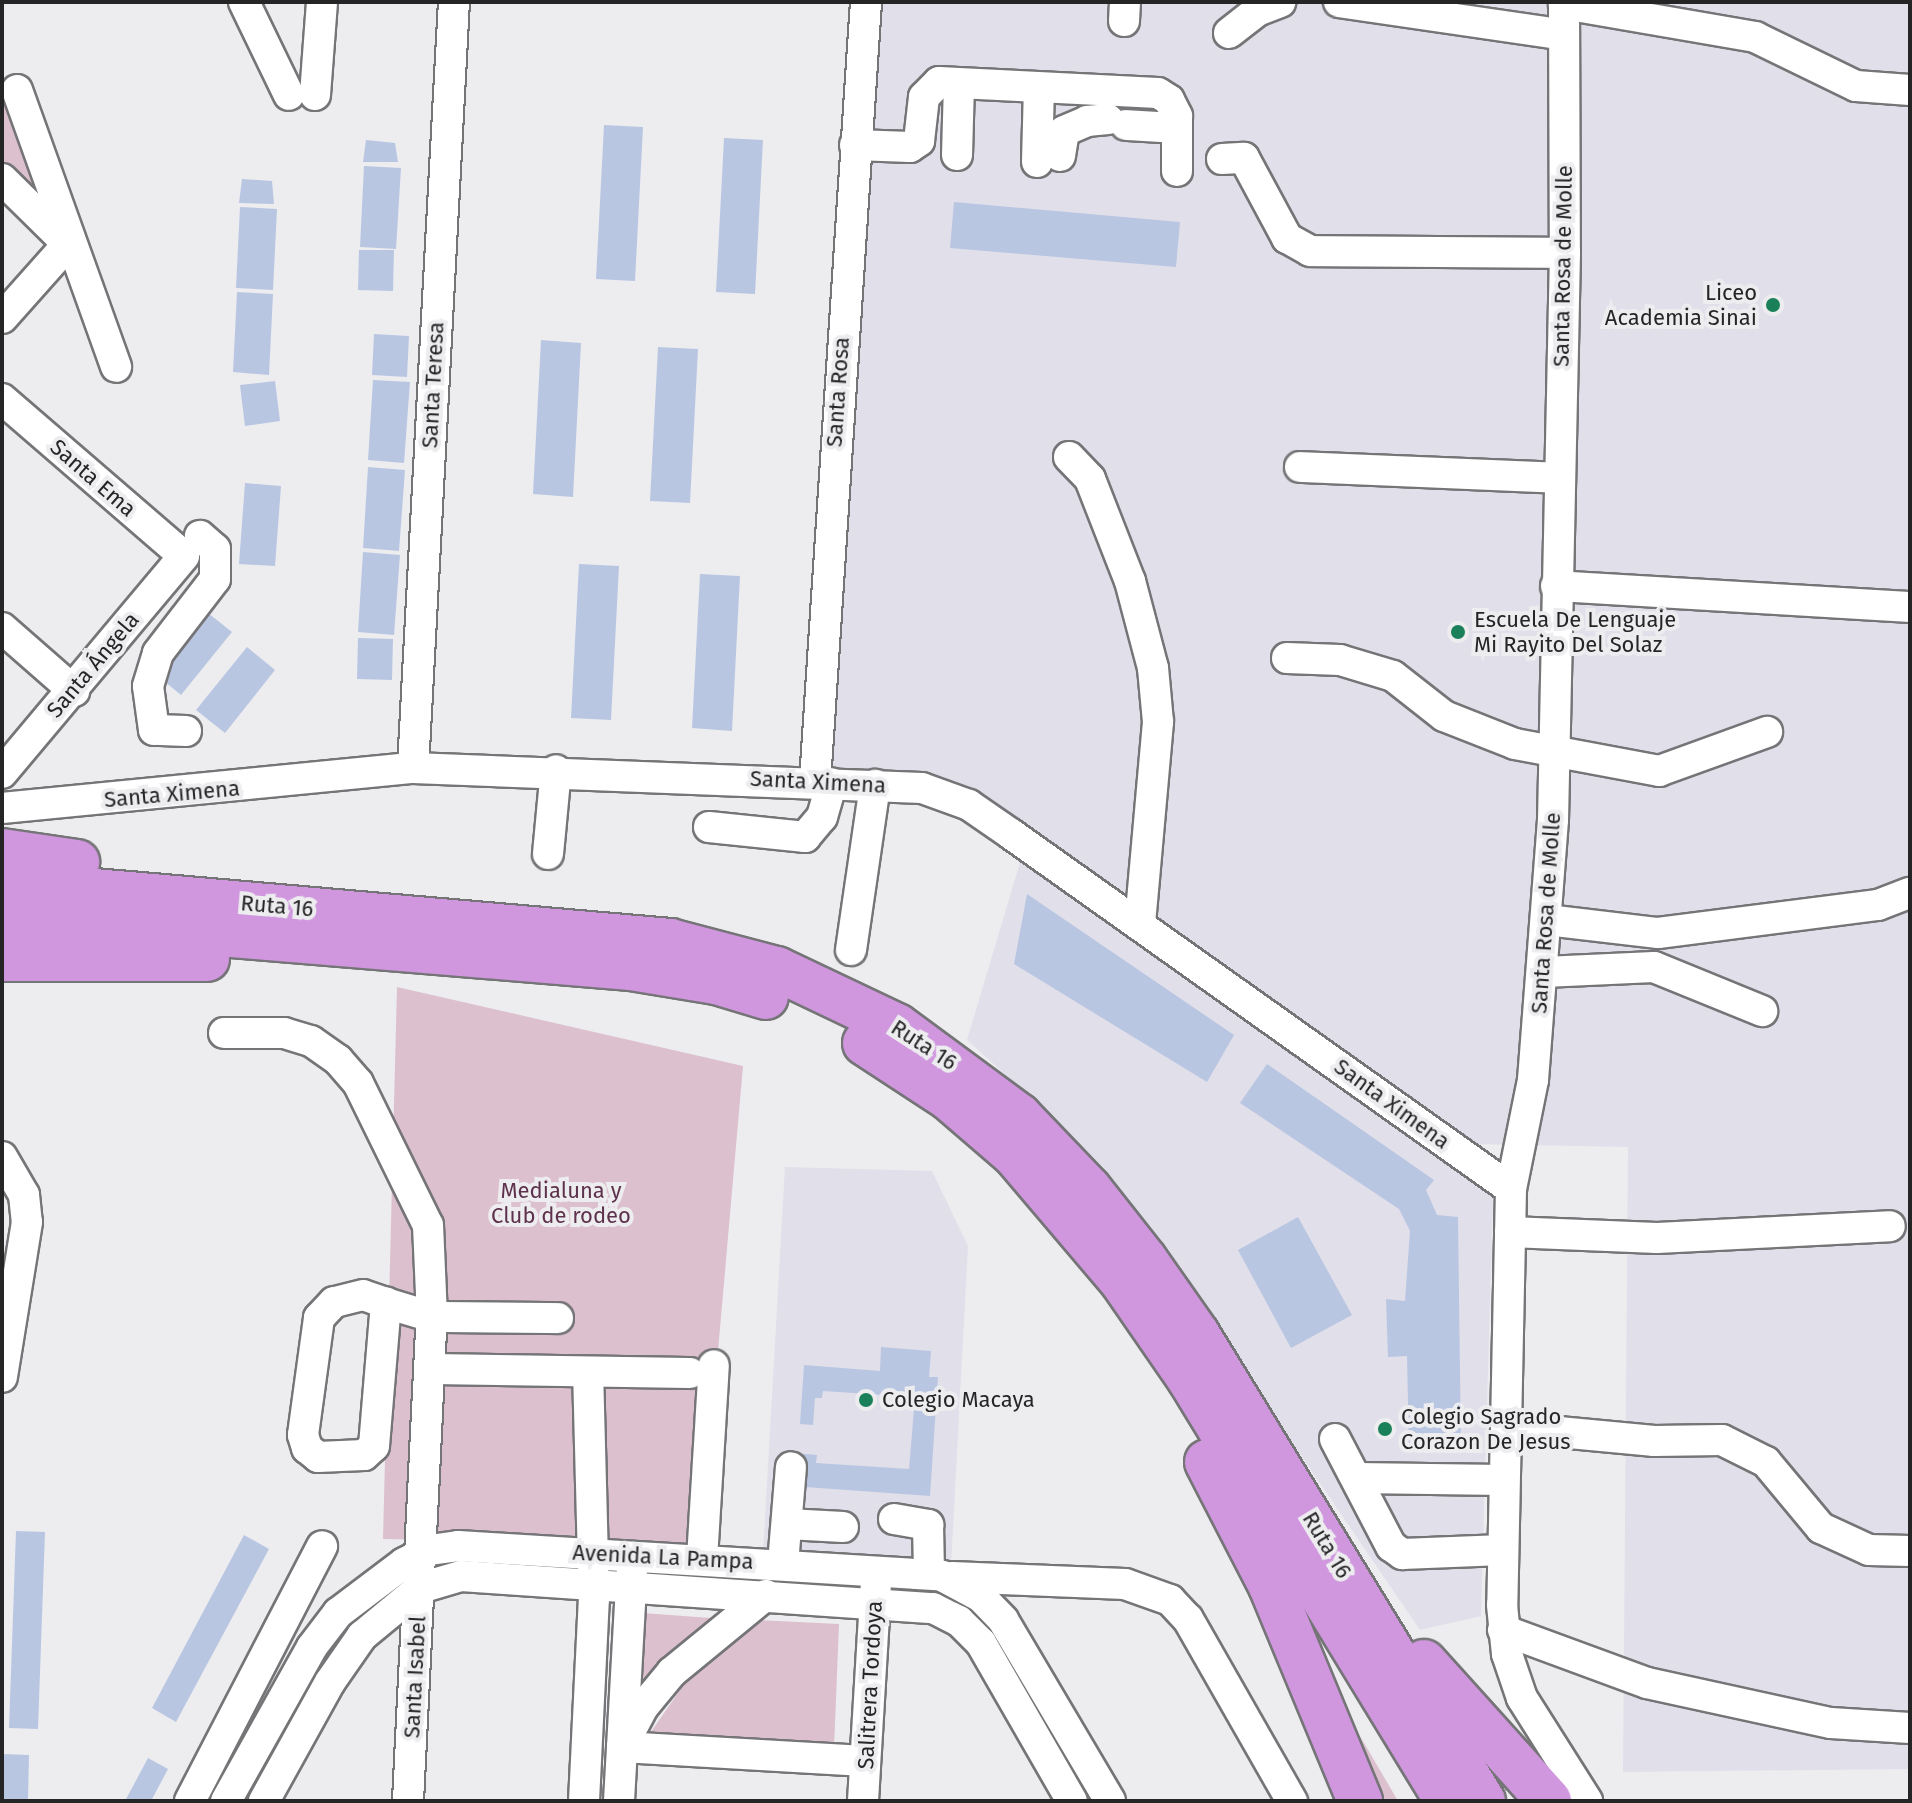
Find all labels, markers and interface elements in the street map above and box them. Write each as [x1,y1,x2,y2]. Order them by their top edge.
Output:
street label: Santa Rosa de Molle [1548,165,1578,367]
place label: Liceo Academia Sinai [1605,279,1757,330]
marker: Liceo Academia Sinai [1764,296,1782,314]
street label: Santa Teresa [417,321,449,449]
street label: Santa Rosa [821,336,855,448]
street label: Santa Ema [45,434,141,522]
place label: Escuela De Lenguaje Mi Rayito Del Solaz [1474,606,1676,658]
street label: Santa Ángela [41,607,145,723]
marker: Escuela De Lenguaje Mi Rayito Del Solaz [1449,623,1467,641]
street label: Santa Ximena [749,765,887,799]
street label: Santa Ximena [103,775,241,813]
street label: Santa Rosa de Molle [1526,811,1566,1015]
street label: Ruta 16 [240,890,314,922]
street label: Ruta 16 [886,1014,962,1076]
street label: Santa Ximena [1329,1053,1455,1155]
park label: Medialuna y Club de rodeo [491,1177,631,1228]
place label: Colegio Macaya [882,1387,1035,1413]
marker: Colegio Macaya [857,1391,875,1409]
place label: Colegio Sagrado Corazon De Jesus [1401,1403,1570,1454]
marker: Colegio Sagrado Corazon De Jesus [1376,1420,1394,1438]
street label: Ruta 16 [1297,1507,1357,1583]
street label: Avenida La Pampa [572,1539,754,1575]
street label: Salitrera Tordoya [852,1600,888,1770]
street label: Santa Isabel [399,1615,431,1739]

